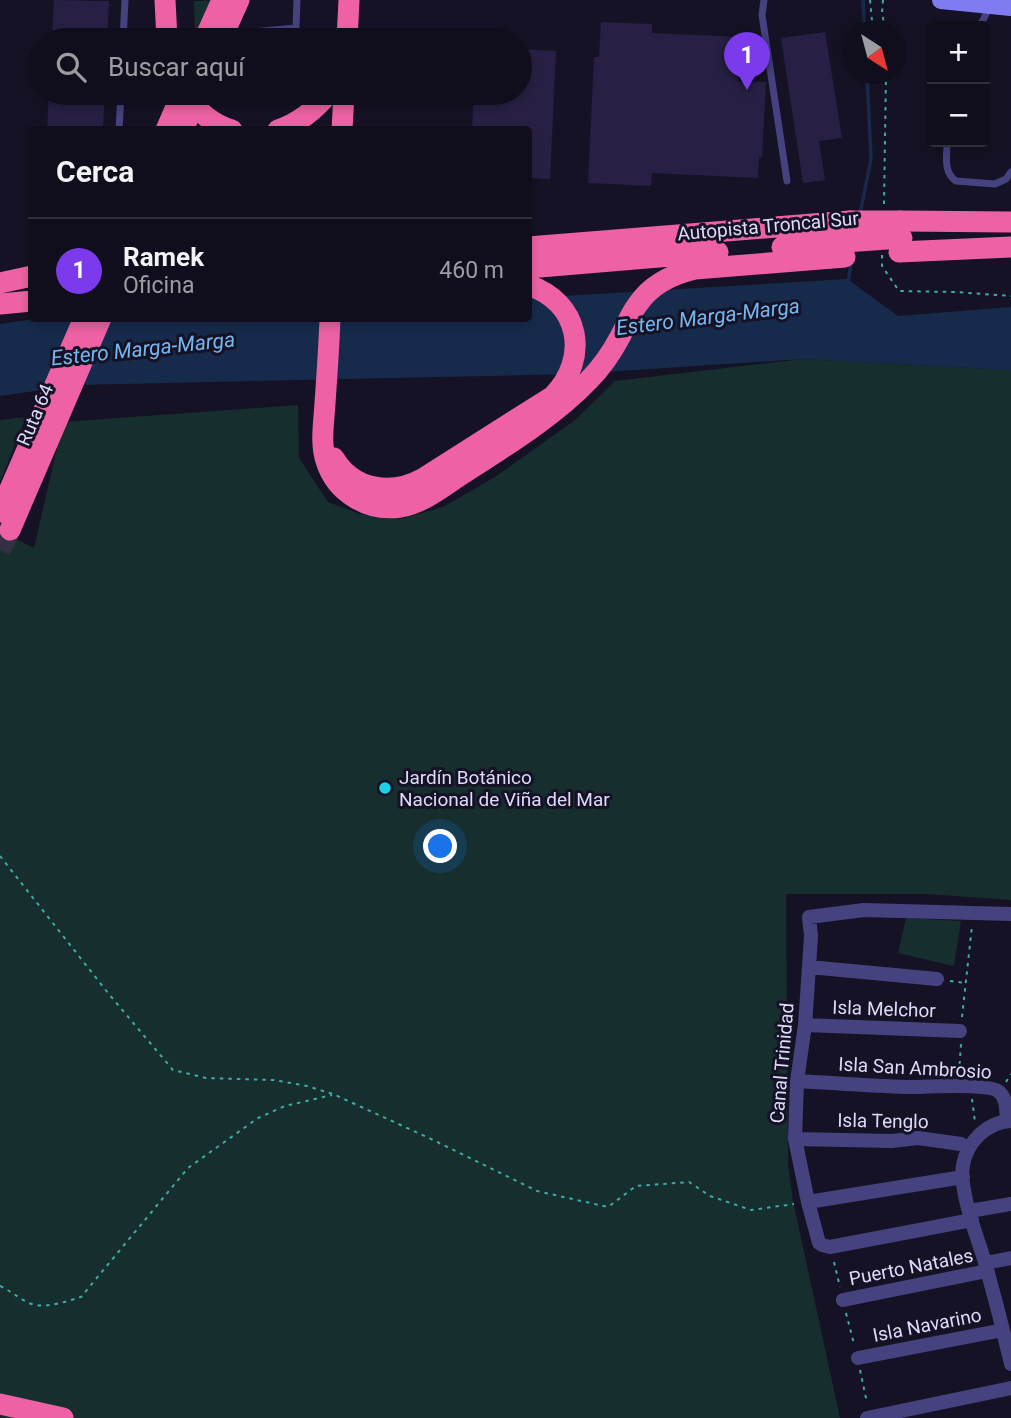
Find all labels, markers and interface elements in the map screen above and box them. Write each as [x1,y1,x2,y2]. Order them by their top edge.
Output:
north arrow [843,21,906,84]
map controls [927,21,990,147]
button: + [927,21,990,84]
search box [28,28,532,105]
pin: 1 [724,32,770,90]
icon: search [52,48,90,86]
text: Buscar aquí [108,52,245,82]
button: − [927,84,990,147]
text: Cerca [56,154,134,189]
street label: Autopista Troncal Sur [677,207,860,245]
text: Ramek [123,242,204,272]
text: 1 [72,257,86,284]
text: 460 m [439,257,504,284]
text: Oficina [123,272,194,299]
water label: Estero Marga-Marga [615,294,801,340]
water label: Estero Marga-Marga [50,327,236,371]
street label: Ruta 64 [12,380,58,449]
place label: Jardín Botánico Nacional de Viña del Mar [399,766,610,811]
marker: Jardín Botánico Nacional de Viña del Mar [377,780,393,796]
your location [423,829,457,863]
street label: Isla Melchor [832,996,937,1022]
street label: Canal Trinidad [765,1002,799,1124]
street label: Isla San Ambrosio [838,1052,992,1084]
street label: Isla Tenglo [837,1109,929,1133]
street label: Puerto Natales [847,1244,975,1290]
street label: Isla Navarino [871,1303,983,1347]

